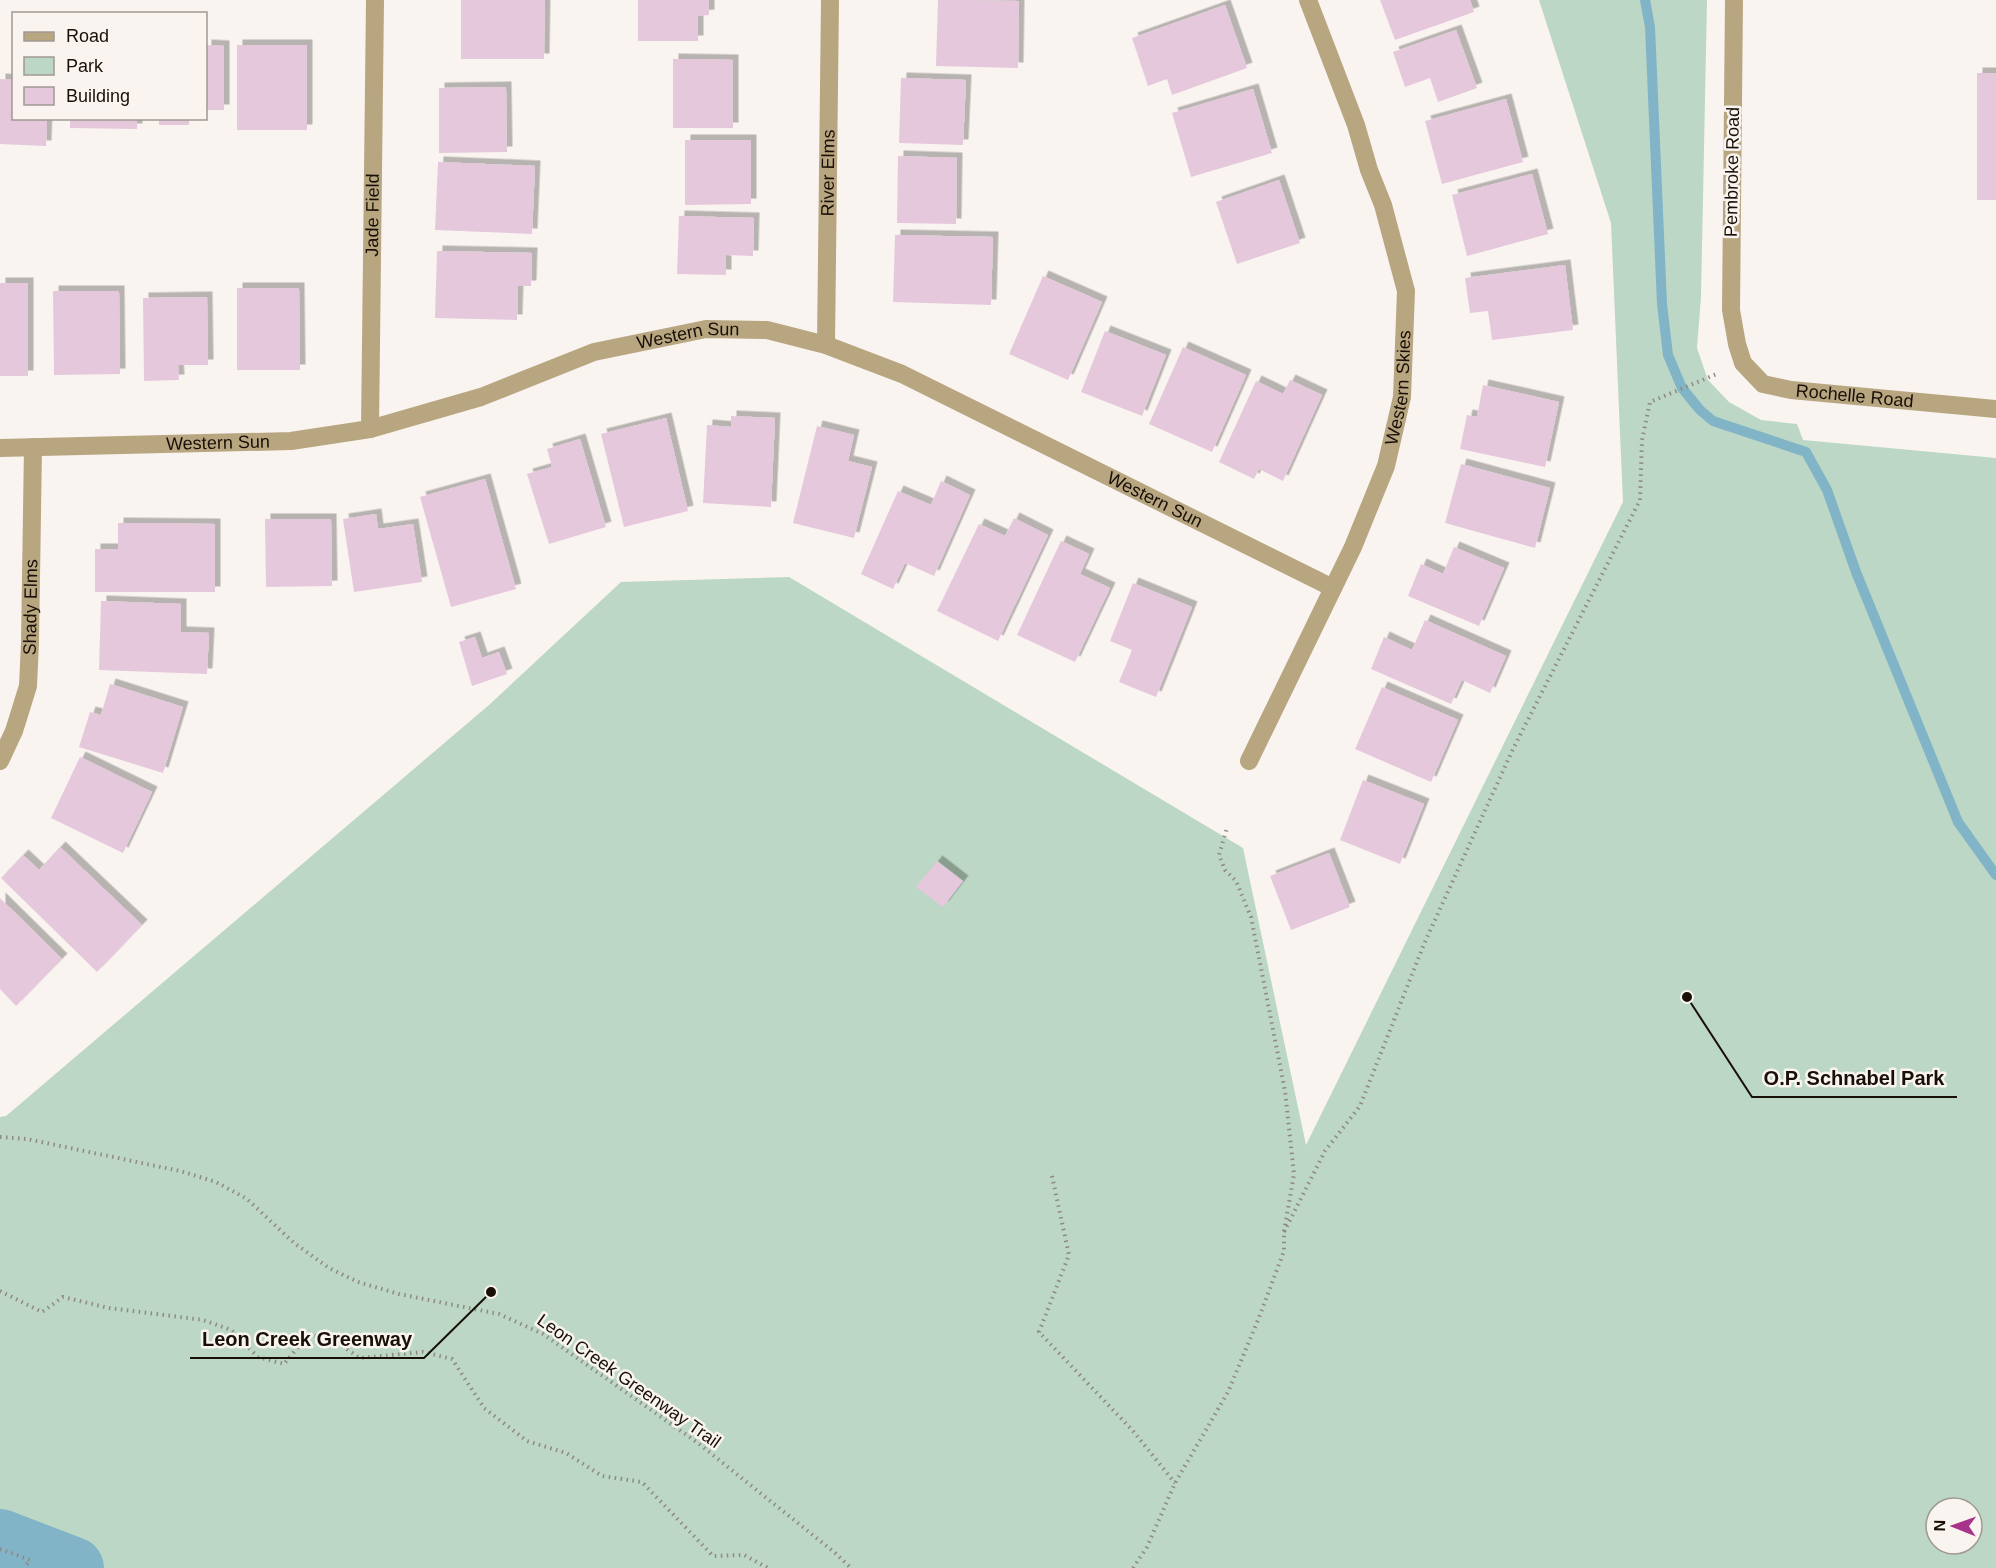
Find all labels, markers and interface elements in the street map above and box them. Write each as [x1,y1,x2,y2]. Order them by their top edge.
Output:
legend [12,12,207,120]
text: Road [66,26,109,46]
text: Park [66,56,104,76]
text: Building [66,86,130,106]
street label: Pembroke Road [1721,107,1743,237]
street label: River Elms [817,129,838,217]
street label: Jade Field [362,173,383,257]
street label: Western Sun [635,319,740,353]
street label: Western Skies [1381,330,1415,447]
street label: Rochelle Road [1795,380,1914,411]
street label: Western Sun [166,432,270,454]
street label: Western Sun [1104,468,1206,532]
street label: Shady Elms [19,559,41,656]
callout: O.P. Schnabel Park [1752,1059,1957,1097]
text: O.P. Schnabel Park [1764,1067,1945,1089]
street label: Leon Creek Greenway Trail [534,1310,724,1452]
callout: Leon Creek Greenway [190,1320,424,1358]
text: Leon Creek Greenway [202,1328,413,1350]
north arrow [1924,1496,1984,1556]
text: N [1931,1520,1948,1532]

